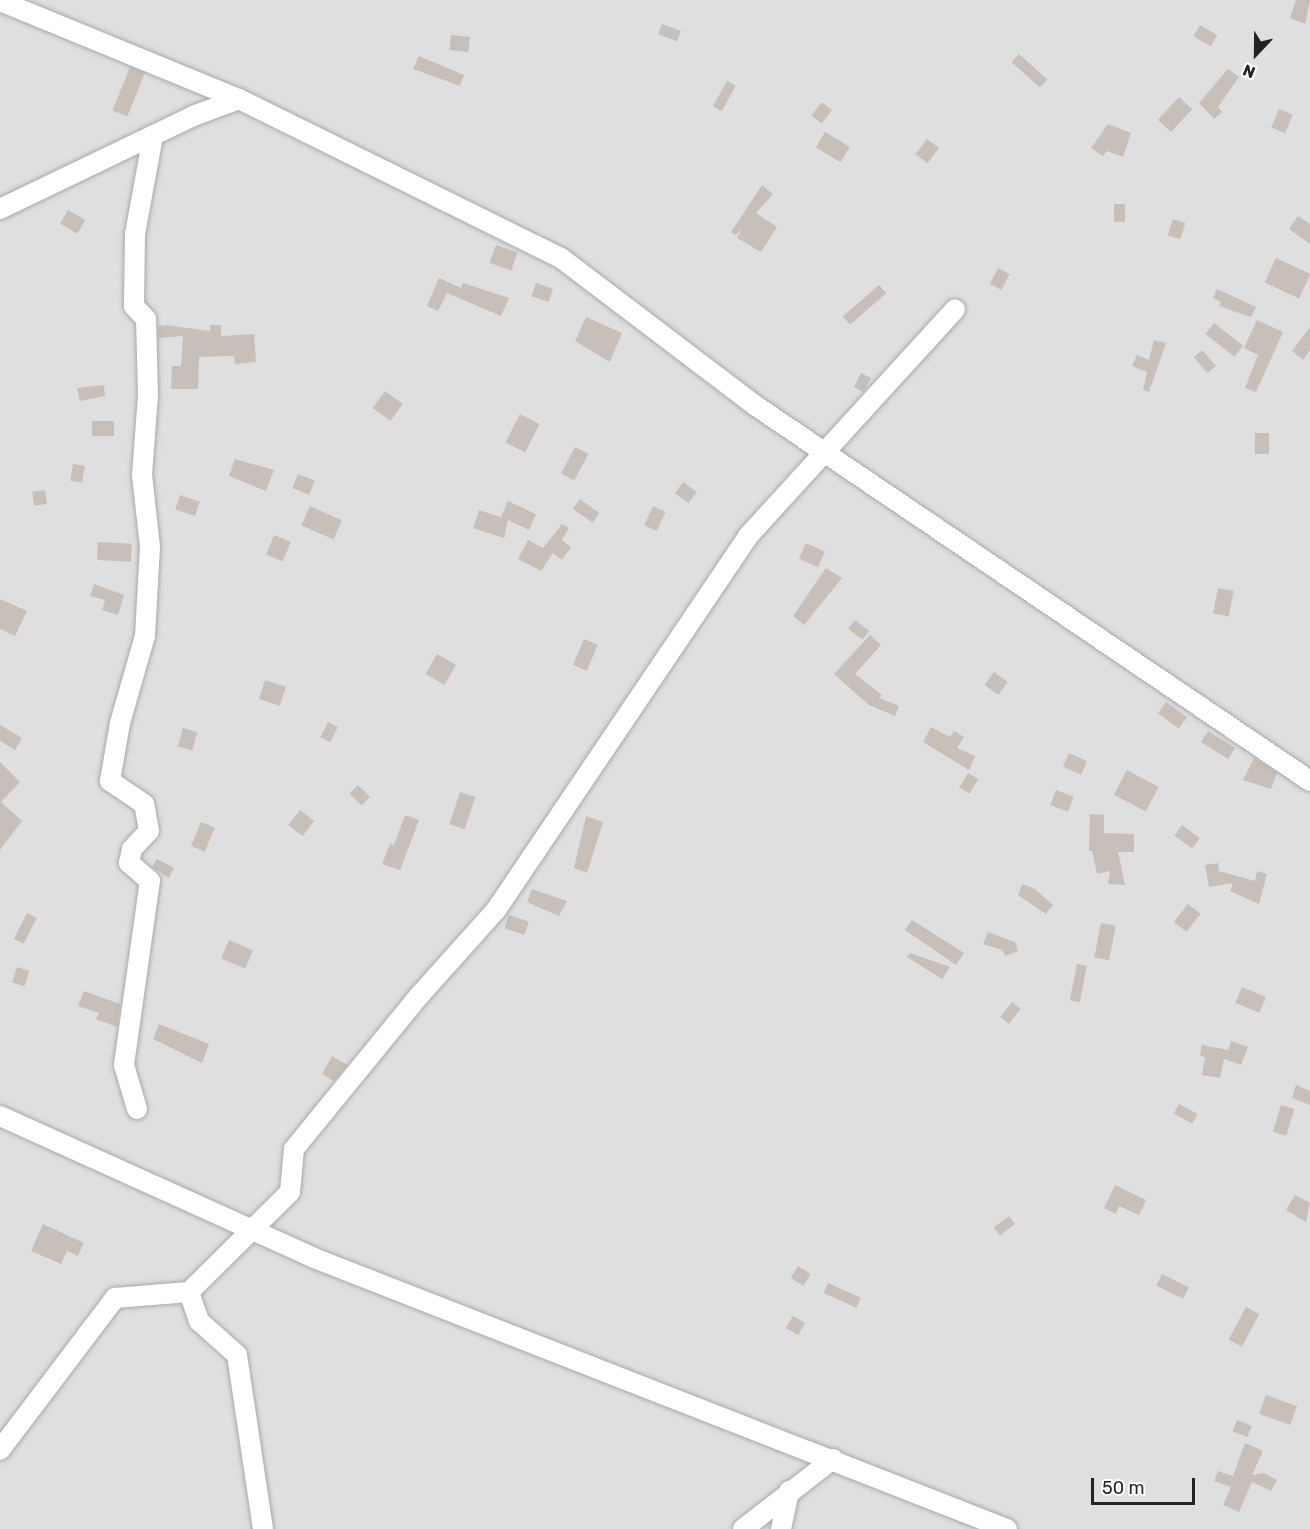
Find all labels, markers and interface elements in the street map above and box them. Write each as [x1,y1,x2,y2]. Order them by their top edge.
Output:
north arrow [1226,24,1286,84]
text: N [1240,60,1258,82]
scale bar [1094,1466,1198,1504]
text: 50 m [1102,1477,1145,1499]

